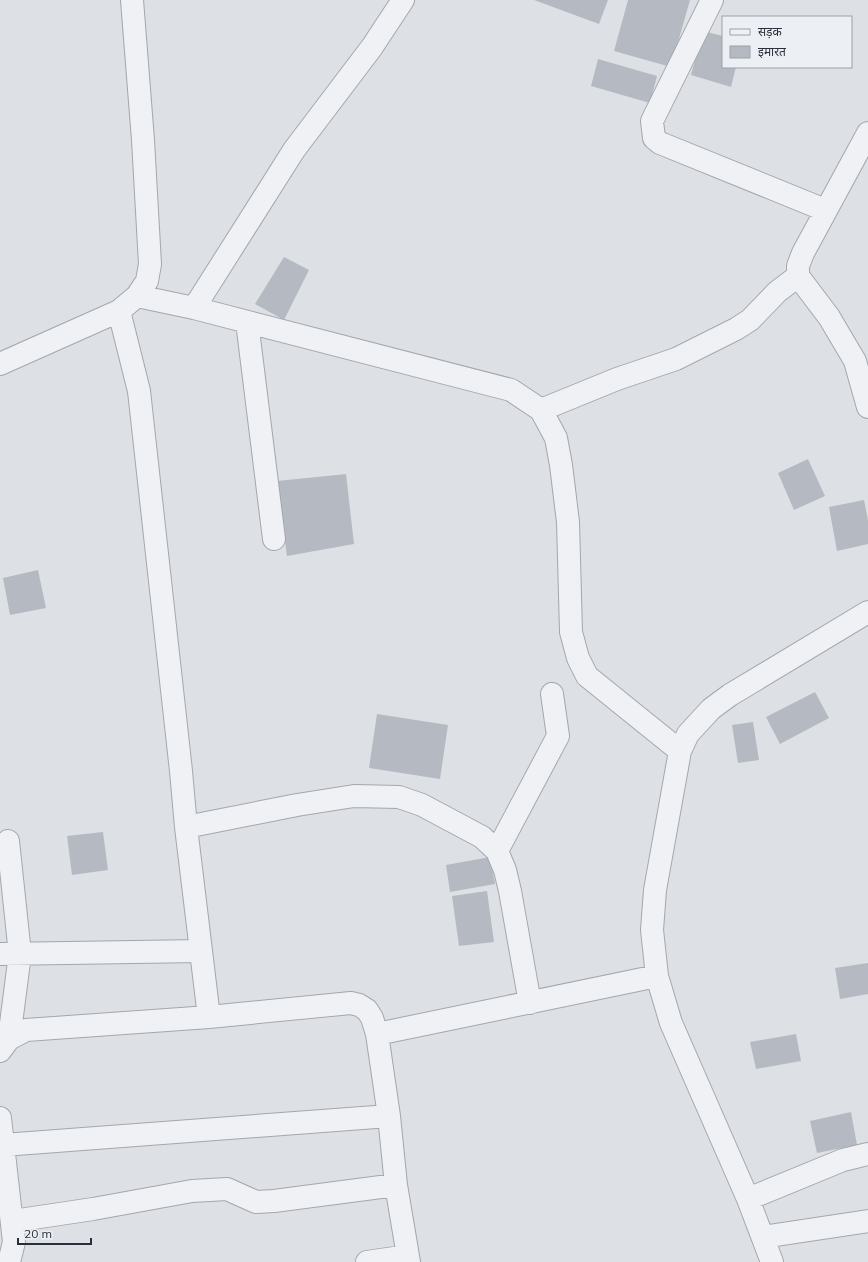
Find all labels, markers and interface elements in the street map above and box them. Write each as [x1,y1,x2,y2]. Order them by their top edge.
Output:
legend [722,16,852,68]
text: सड़क [758,24,783,39]
text: इमारत [758,44,787,59]
scale bar [18,1220,91,1246]
text: 20 m [24,1226,52,1241]

